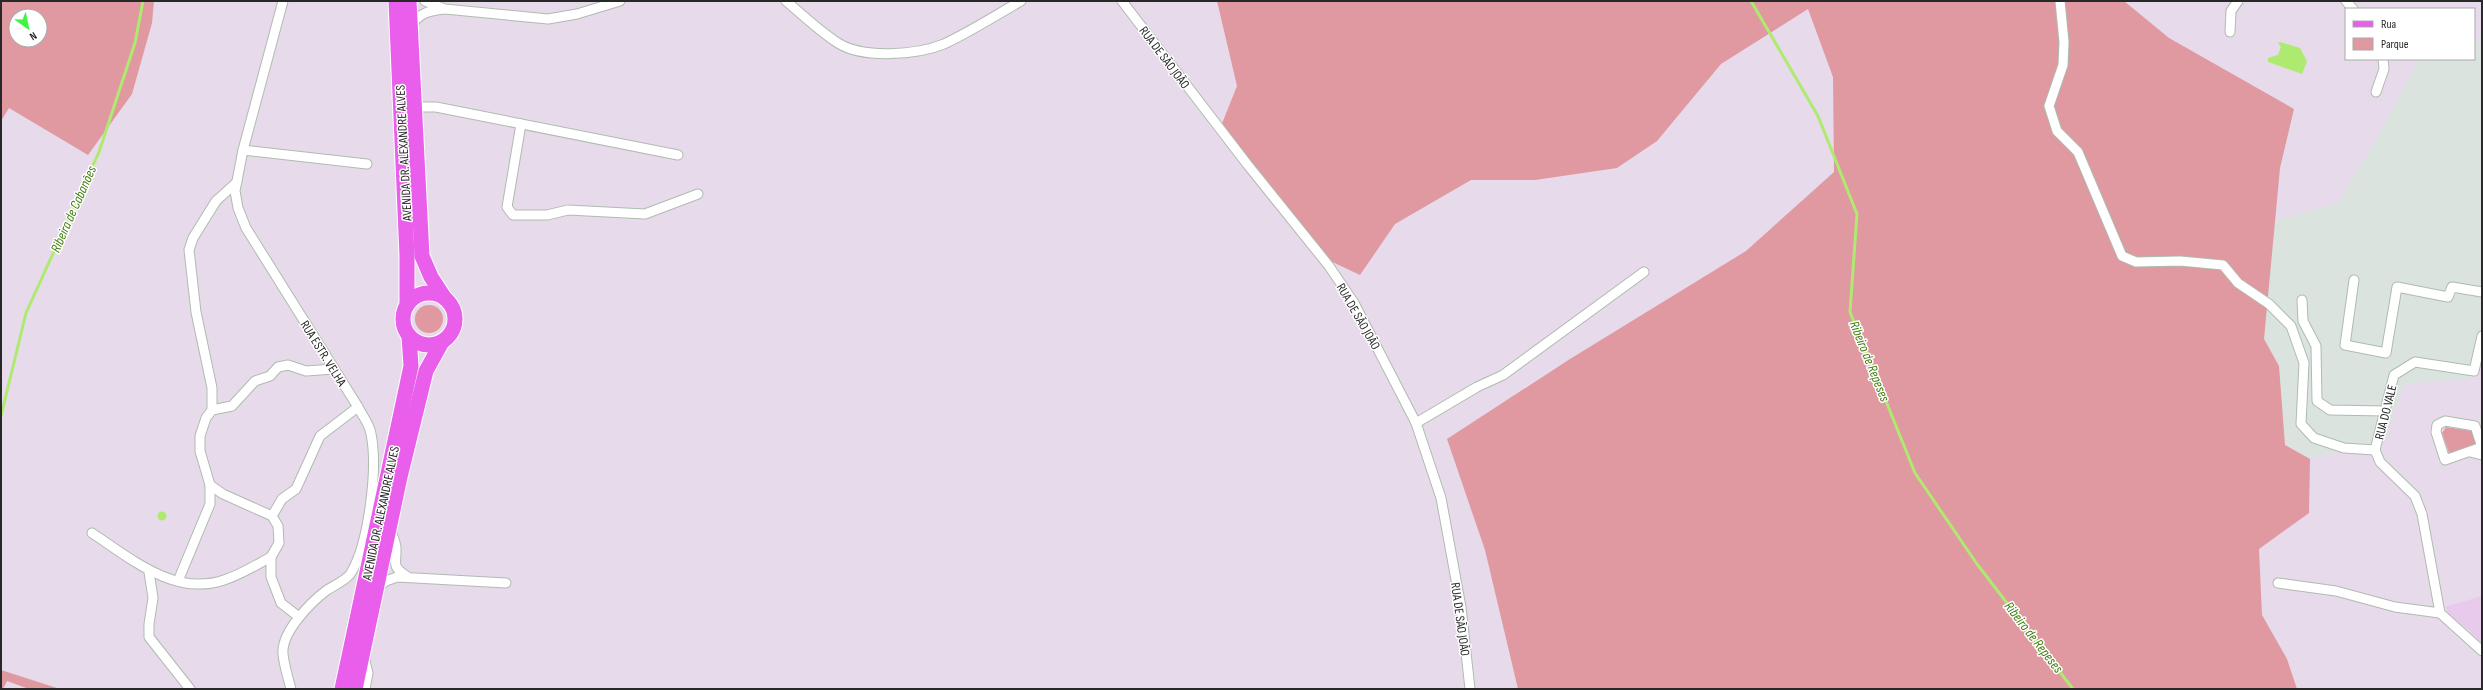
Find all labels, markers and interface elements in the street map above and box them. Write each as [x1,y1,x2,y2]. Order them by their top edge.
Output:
north arrow [8,8,48,48]
legend [2345,8,2475,60]
text: Rua [2381,17,2397,32]
street label: RUA DE SÃO JOÃO [1136,23,1193,92]
text: N [27,29,39,43]
text: Parque [2381,37,2409,52]
street label: AVENIDA DR. ALEXANDRE ALVES [392,84,416,222]
water label: Ribeira de Cabanões [47,163,100,255]
street label: RUA DE SÃO JOÃO [1333,280,1384,353]
street label: RUA ESTR. VELHA [297,318,350,390]
water label: Ribeiro de Repeses [1846,318,1893,404]
street label: RUA DO VALE [2371,383,2401,441]
street label: AVENIDA DR. ALEXANDRE ALVES [359,444,403,582]
street label: RUA DE SÃO JOÃO [1447,581,1473,657]
water label: Ribeiro de Repeses [2001,598,2067,676]

